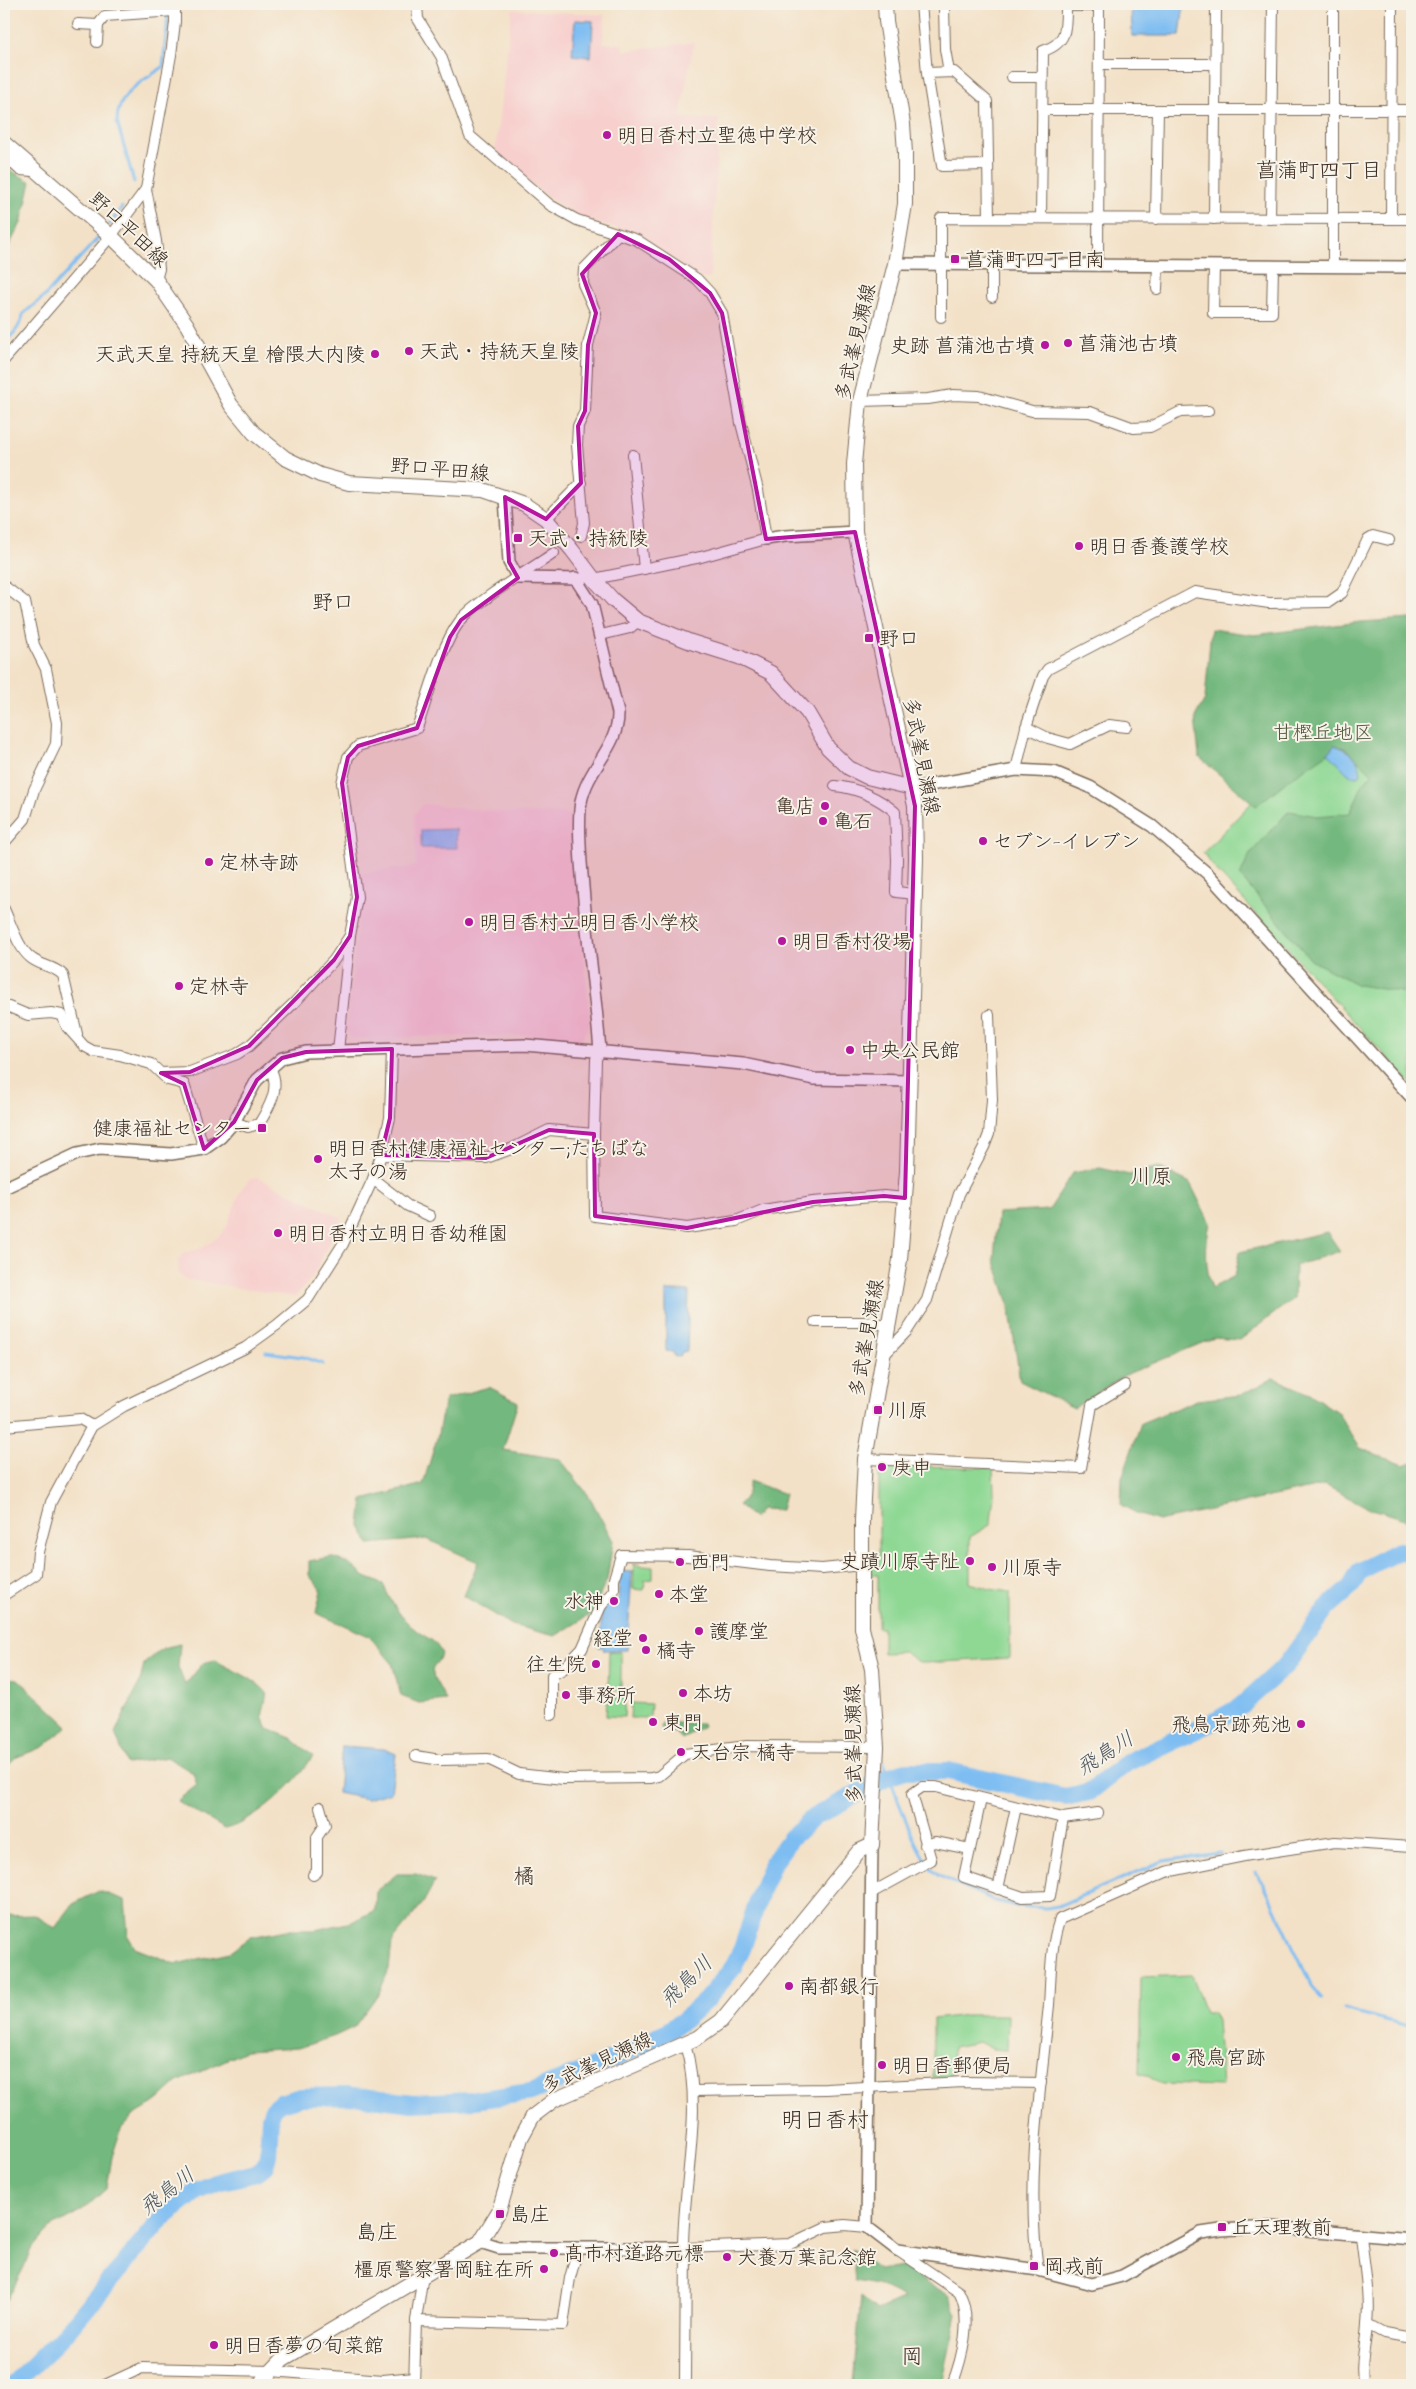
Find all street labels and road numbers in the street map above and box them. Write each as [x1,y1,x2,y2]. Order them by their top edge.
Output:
street label: 野口平田線 [81,186,174,276]
street label: 多武峯見瀬線 [830,281,885,404]
street label: 野口平田線 [389,453,491,490]
street label: 多武峯見瀬線 [894,695,945,818]
street label: 多武峯見瀬線 [844,1277,893,1400]
street label: 多武峯見瀬線 [840,1684,871,1804]
street label: 多武峯見瀬線 [538,2026,659,2103]

